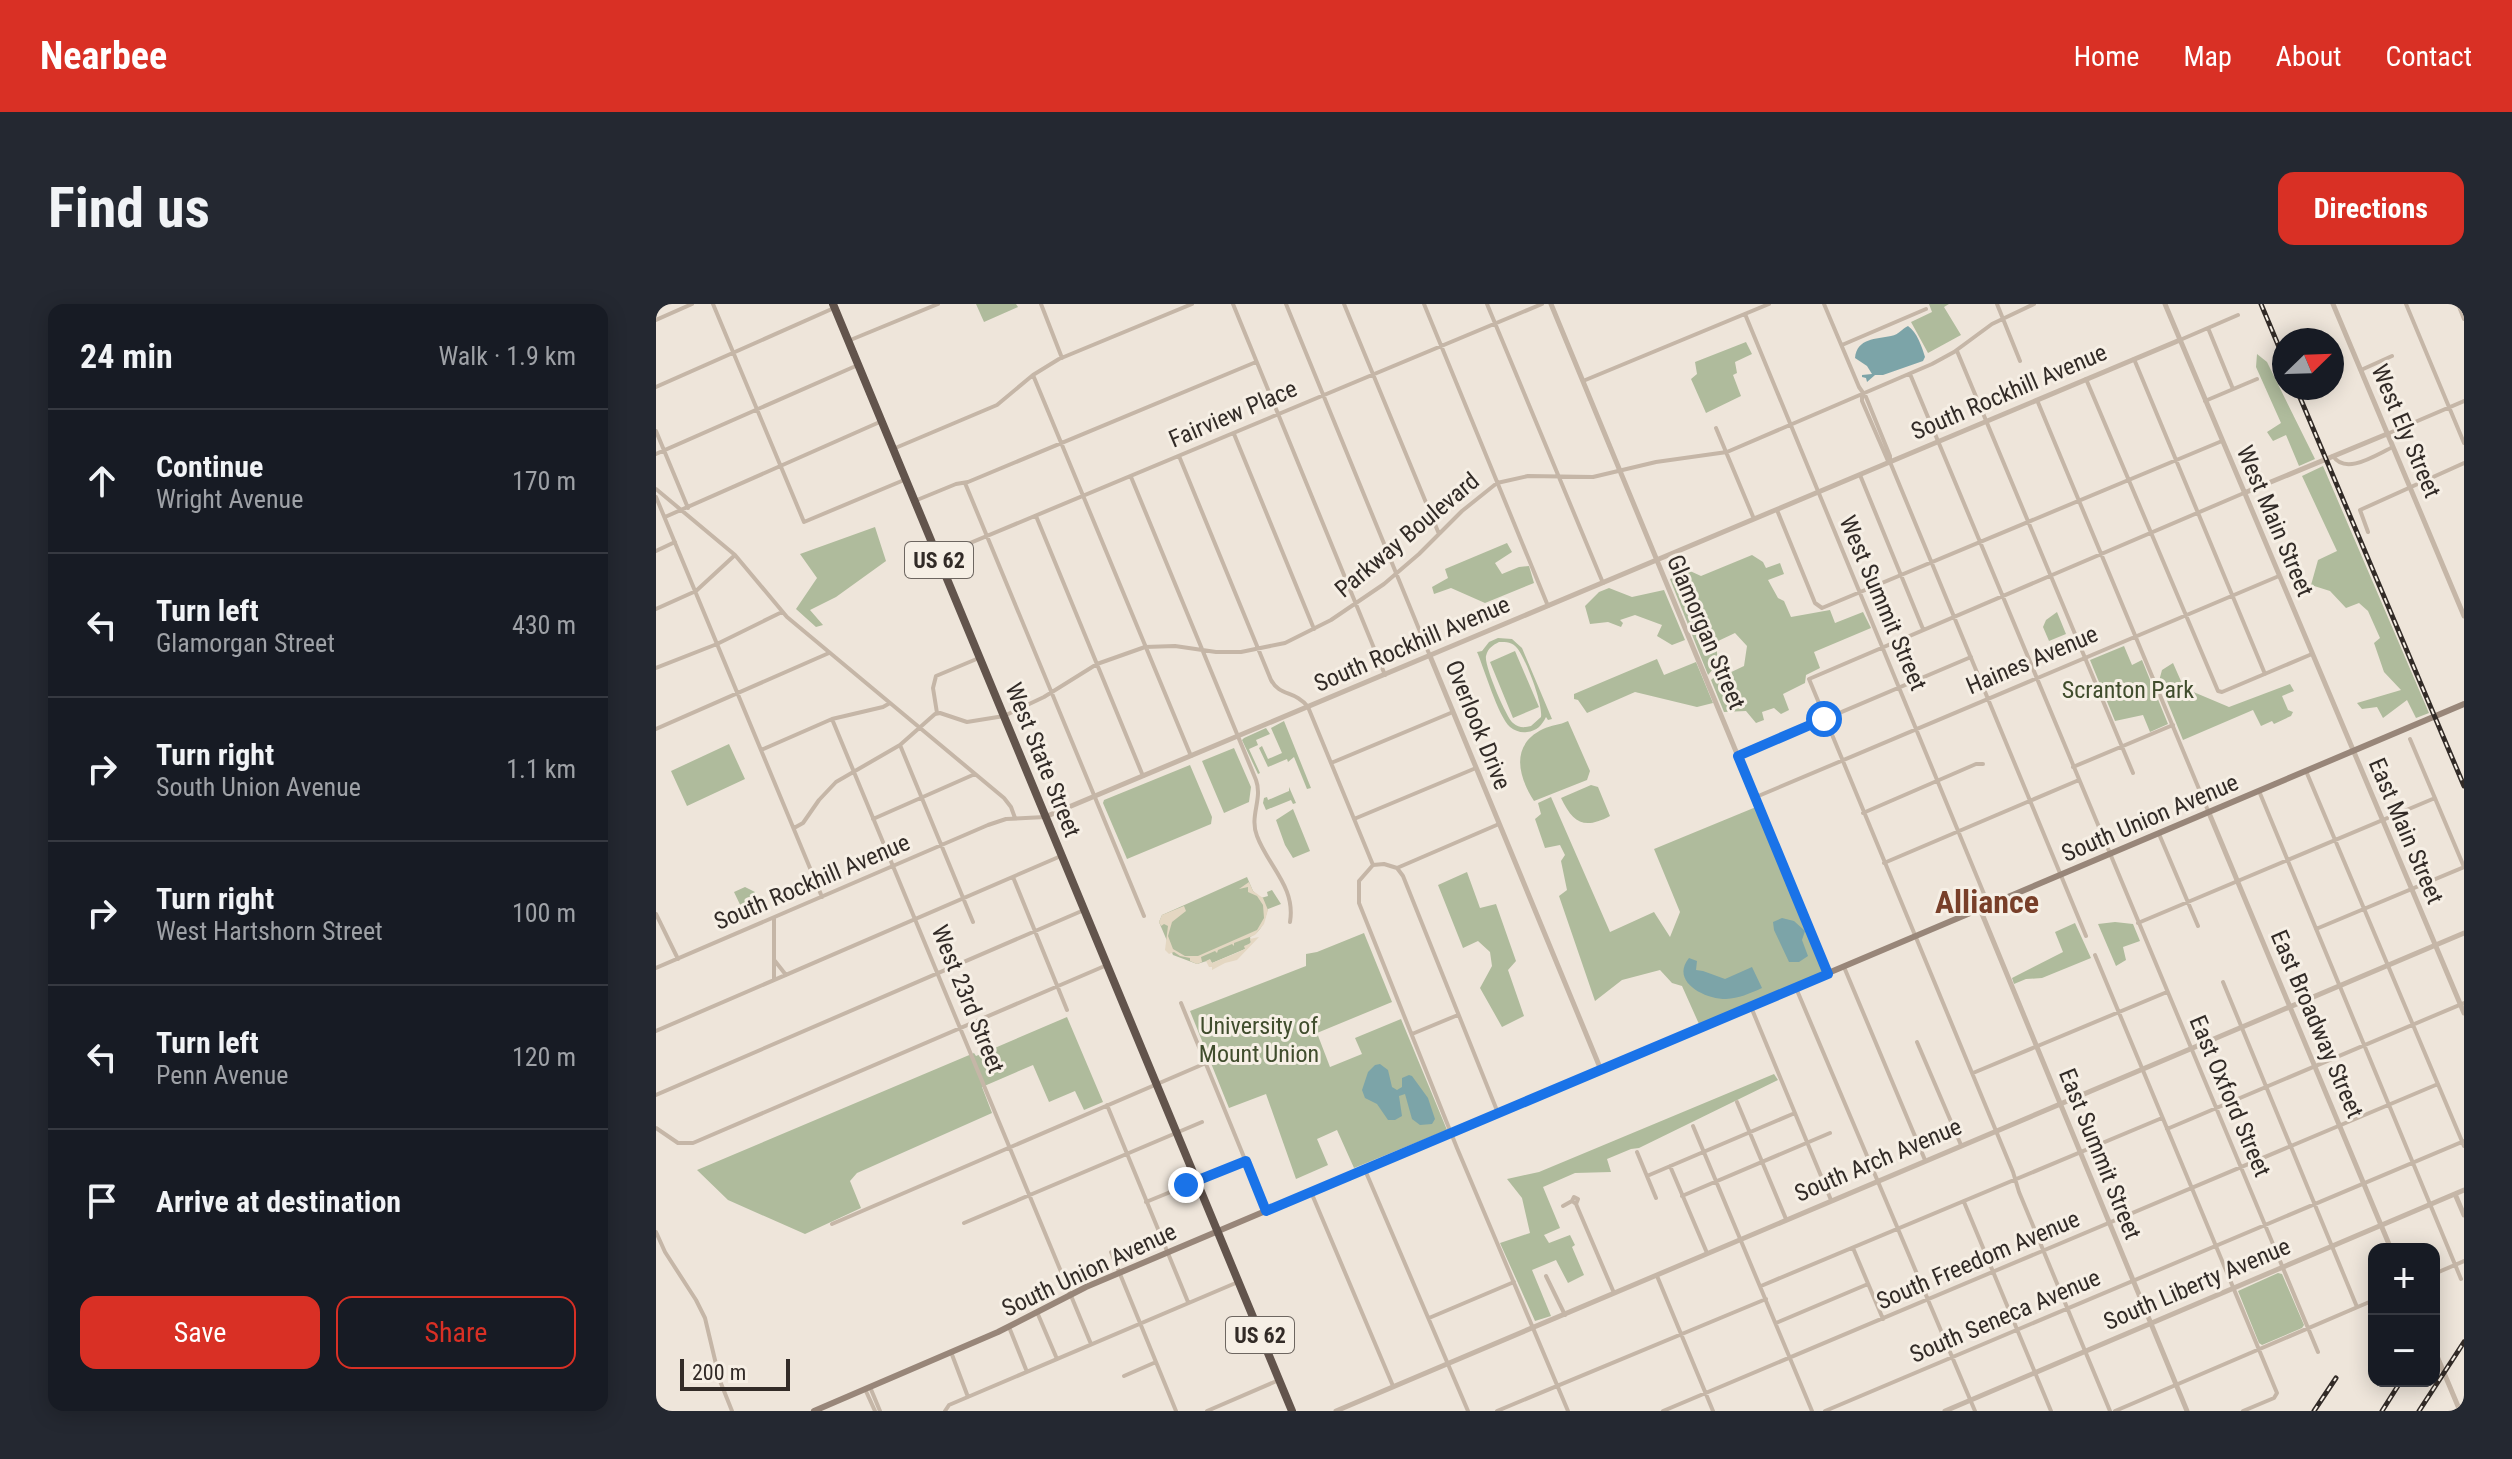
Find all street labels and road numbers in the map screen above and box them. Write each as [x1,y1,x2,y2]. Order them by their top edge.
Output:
street label: South Rockhill Avenue [1907,338,2111,446]
street label: West Ely Street [2365,360,2447,502]
street label: Fairview Place [1165,374,1301,454]
street label: West Main Street [2231,441,2319,601]
street label: Parkway Boulevard [1329,467,1485,603]
street label: West Summit Street [1834,511,1932,695]
road number: US 62 [905,542,973,578]
street label: Glamorgan Street [1661,551,1751,713]
street label: South Rockhill Avenue [1310,590,1514,698]
street label: Haines Avenue [1962,620,2102,700]
street label: Overlook Drive [1439,656,1517,794]
street label: West State Street [999,679,1087,841]
street label: East Main Street [2363,754,2449,908]
street label: South Union Avenue [2057,768,2243,868]
street label: South Rockhill Avenue [710,828,914,936]
street label: West 23rd Street [926,921,1010,1077]
street label: East Broadway Street [2265,926,2369,1122]
street label: East Oxford Street [2183,1011,2277,1181]
street label: East Summit Street [2053,1065,2147,1243]
street label: South Arch Avenue [1790,1112,1966,1208]
street label: South Freedom Avenue [1872,1205,2084,1315]
street label: South Union Avenue [997,1217,1181,1323]
street label: South Liberty Avenue [2100,1232,2294,1336]
street label: South Seneca Avenue [1906,1263,2104,1369]
road number: US 62 [1226,1317,1294,1353]

